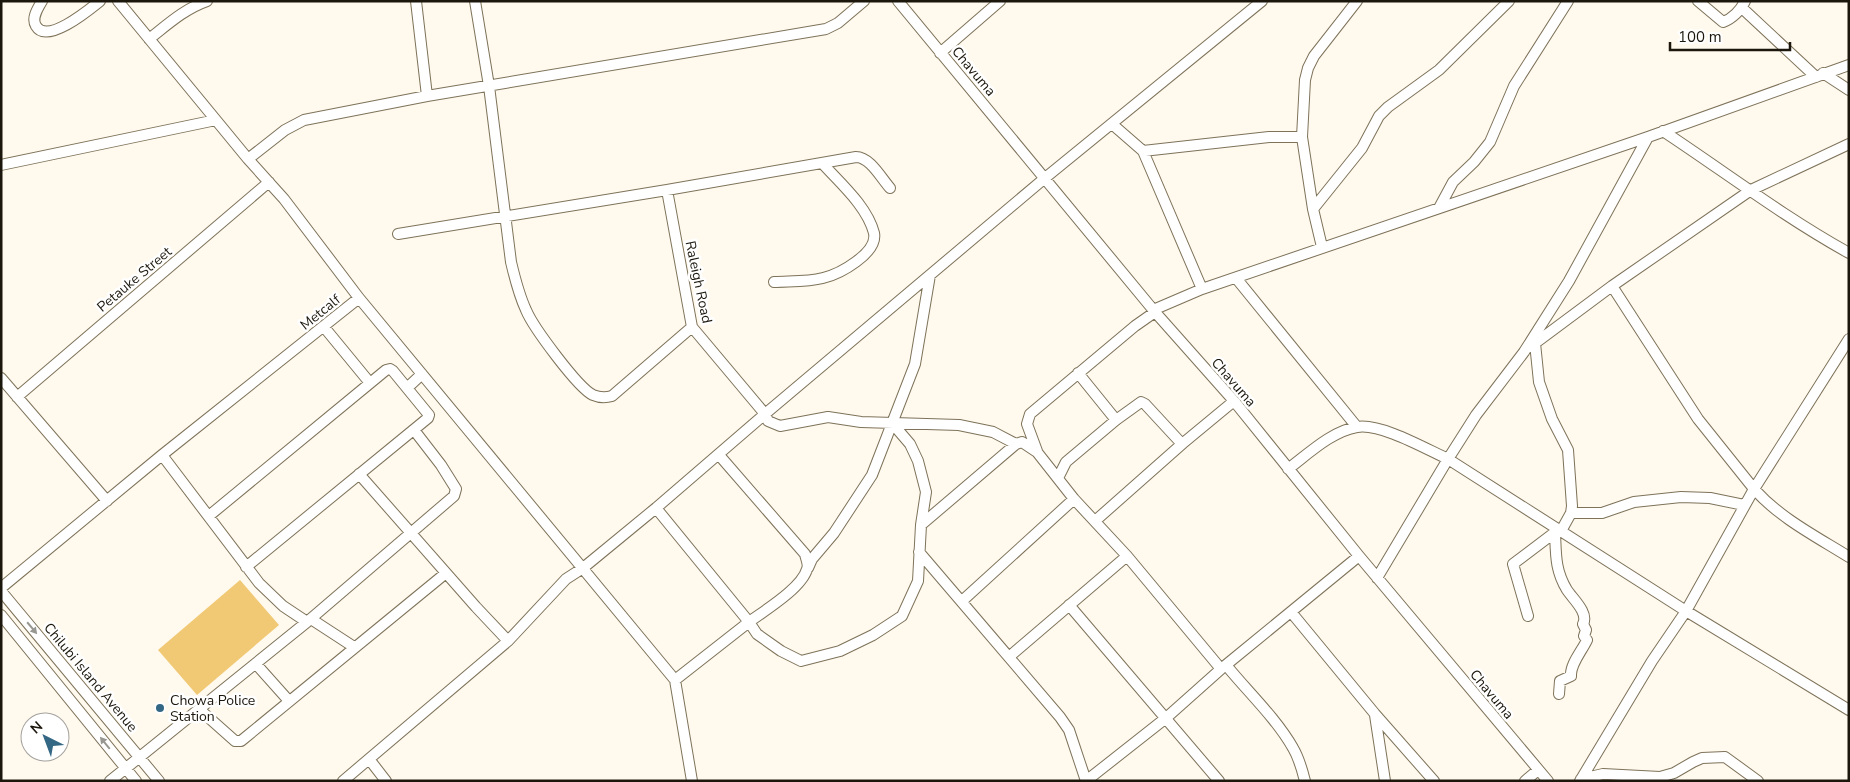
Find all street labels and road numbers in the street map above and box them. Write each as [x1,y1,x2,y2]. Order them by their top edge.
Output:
street label: Chavuma [947,43,1000,100]
street label: Raleigh Road [681,239,717,325]
street label: Petauke Street [93,242,176,316]
street label: Metcalf [296,290,345,334]
street label: Chavuma [1207,354,1260,411]
street label: Chilubi Island Avenue [39,619,142,736]
street label: Chavuma [1465,666,1518,723]

